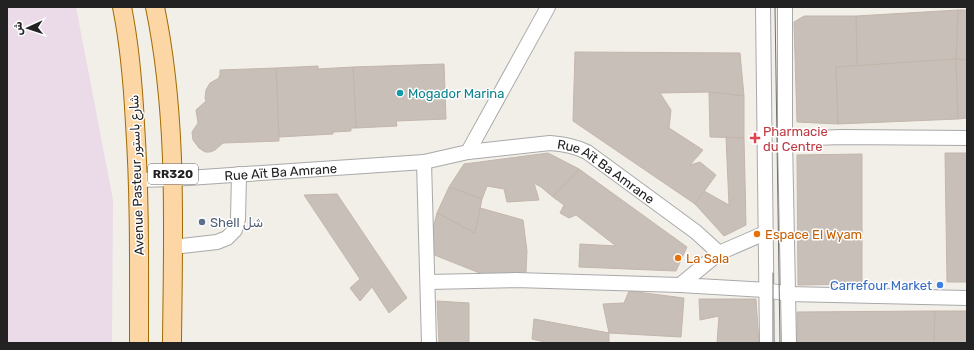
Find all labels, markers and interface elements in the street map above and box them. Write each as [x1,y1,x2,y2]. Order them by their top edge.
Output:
north arrow [8,8,48,48]
text: ش [12,21,25,36]
place label: Mogador Marina [408,86,504,102]
marker: Mogador Marina [395,88,405,98]
street label: Avenue Pasteur شارع باستور [126,94,149,256]
place label: Pharmacie du Centre [763,124,828,154]
marker: Pharmacie du Centre [750,133,760,143]
street label: Rue Aït Ba Amrane [556,137,657,207]
street label: Rue Aït Ba Amrane [224,161,338,183]
road number: RR320 [148,164,198,184]
place label: Shell شل [210,215,263,231]
marker: Shell شل [197,217,207,227]
place label: Espace El Wyam [765,227,862,242]
marker: Espace El Wyam [752,229,762,239]
place label: La Sala [686,251,729,266]
marker: La Sala [673,253,683,263]
place label: Carrefour Market [830,278,932,293]
marker: Carrefour Market [935,280,945,290]

